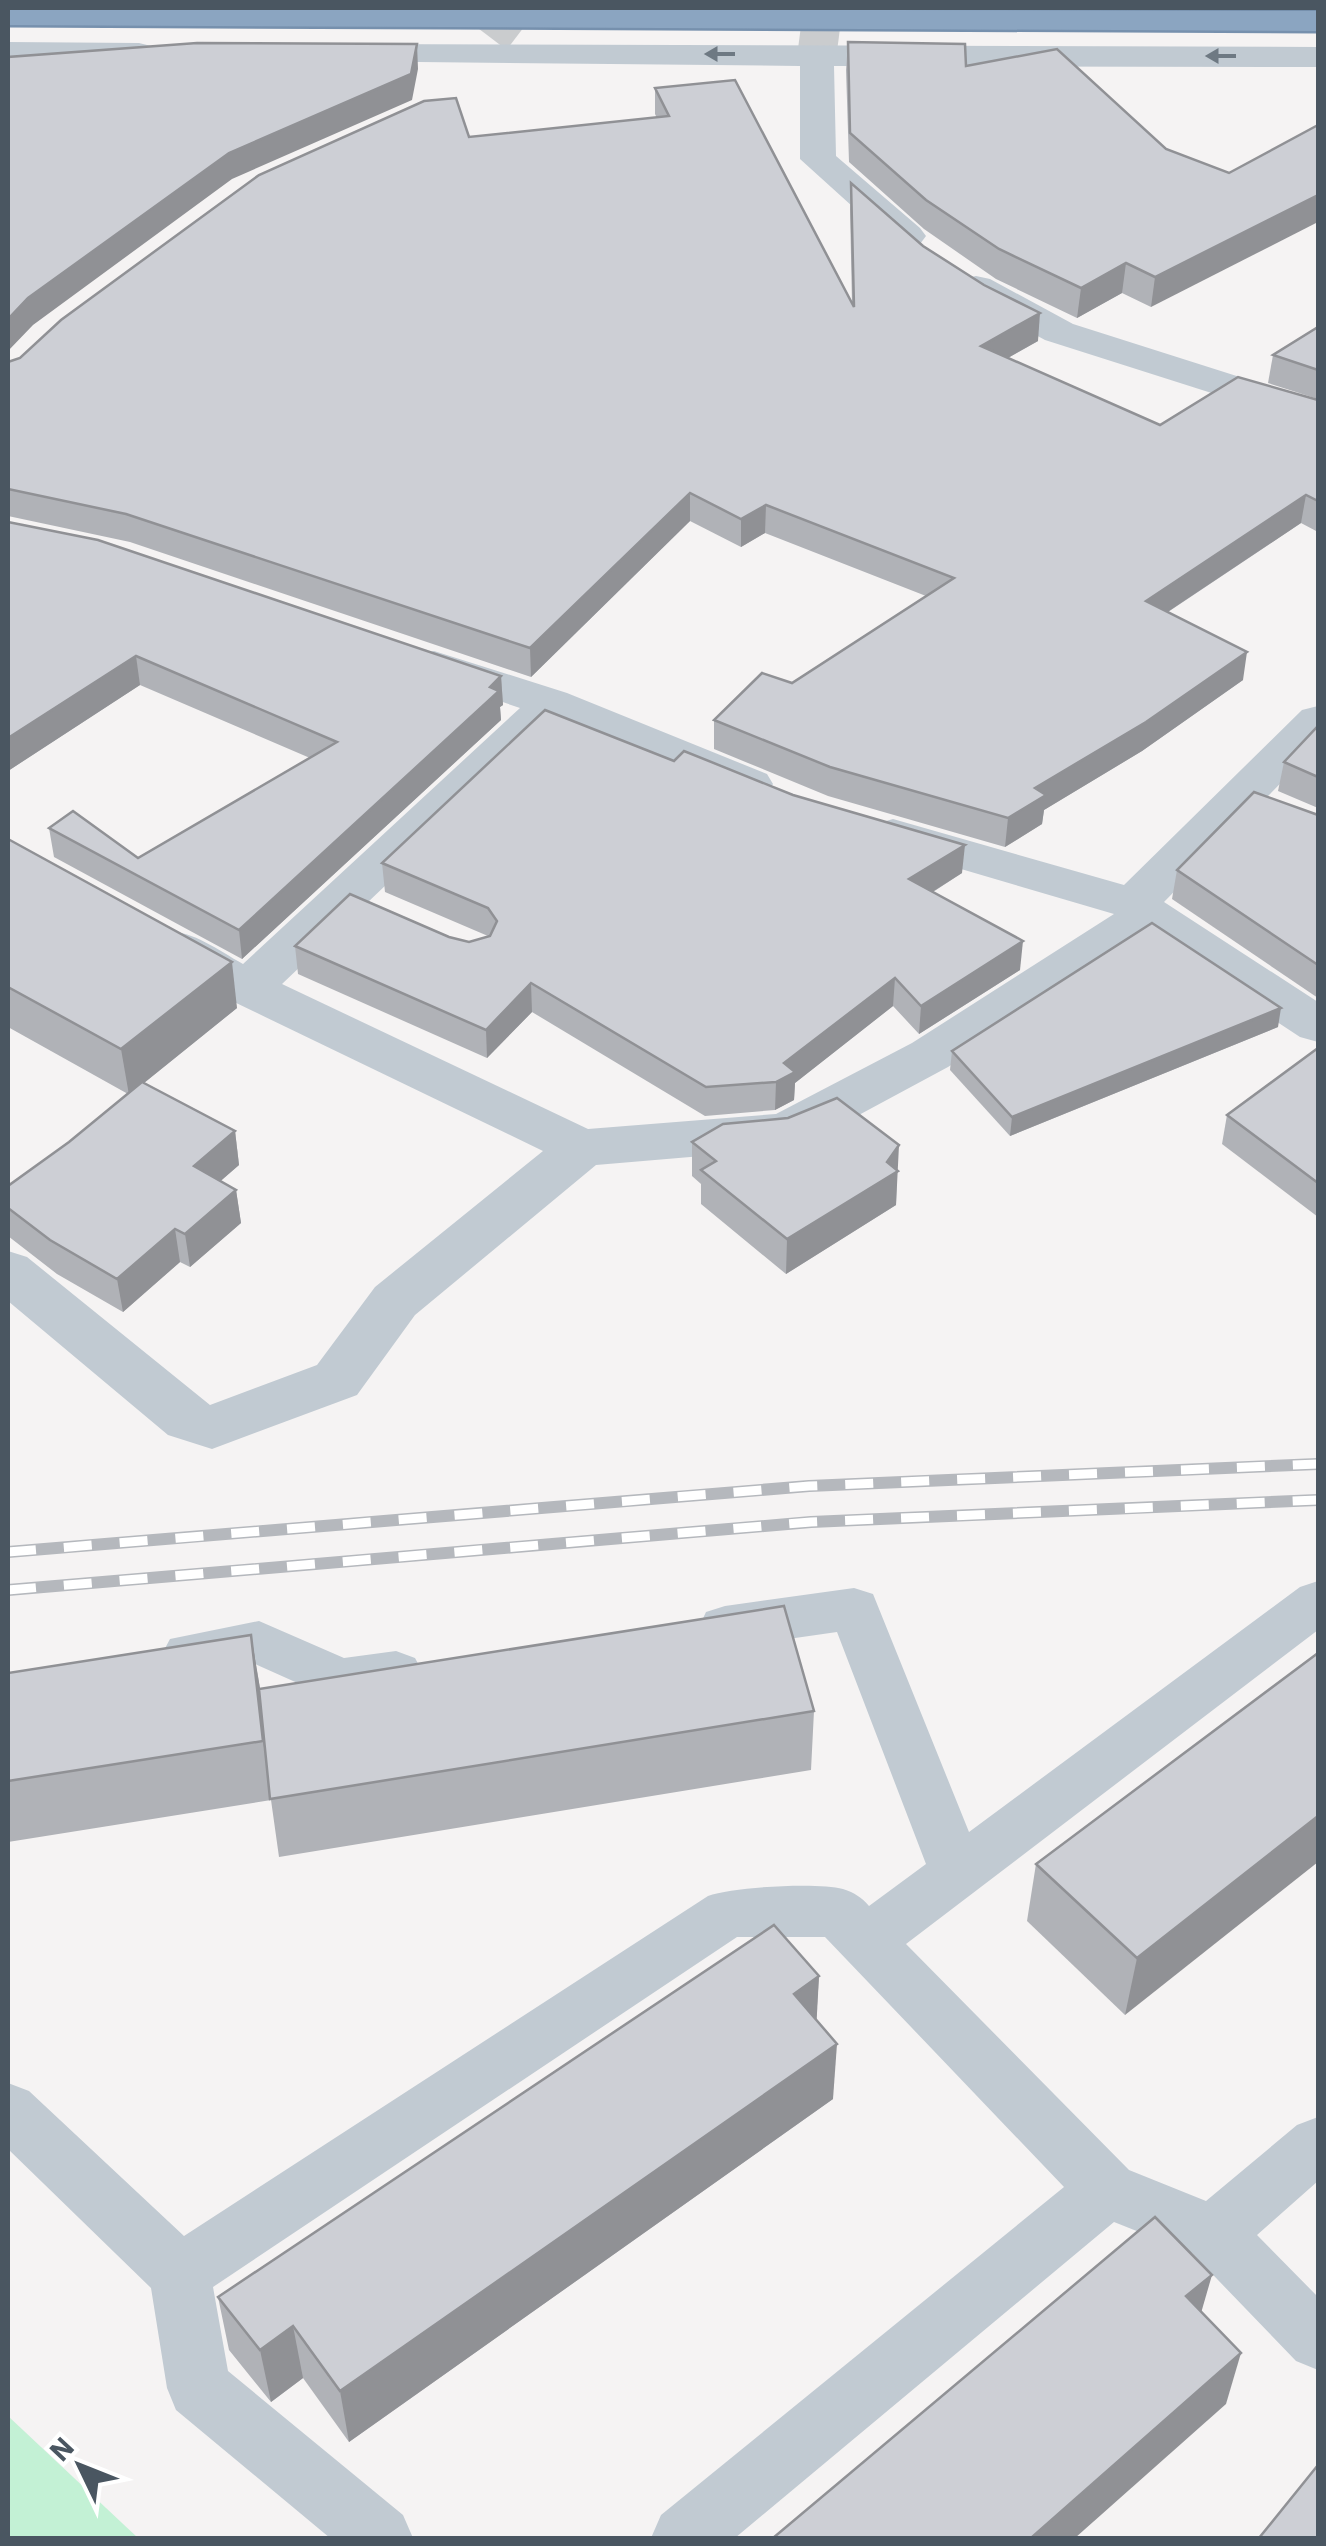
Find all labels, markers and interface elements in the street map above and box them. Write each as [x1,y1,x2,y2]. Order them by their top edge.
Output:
one-way arrow [703,46,735,62]
one-way arrow [1205,48,1237,64]
north arrow [30,2416,130,2516]
text: N [41,2429,82,2469]

